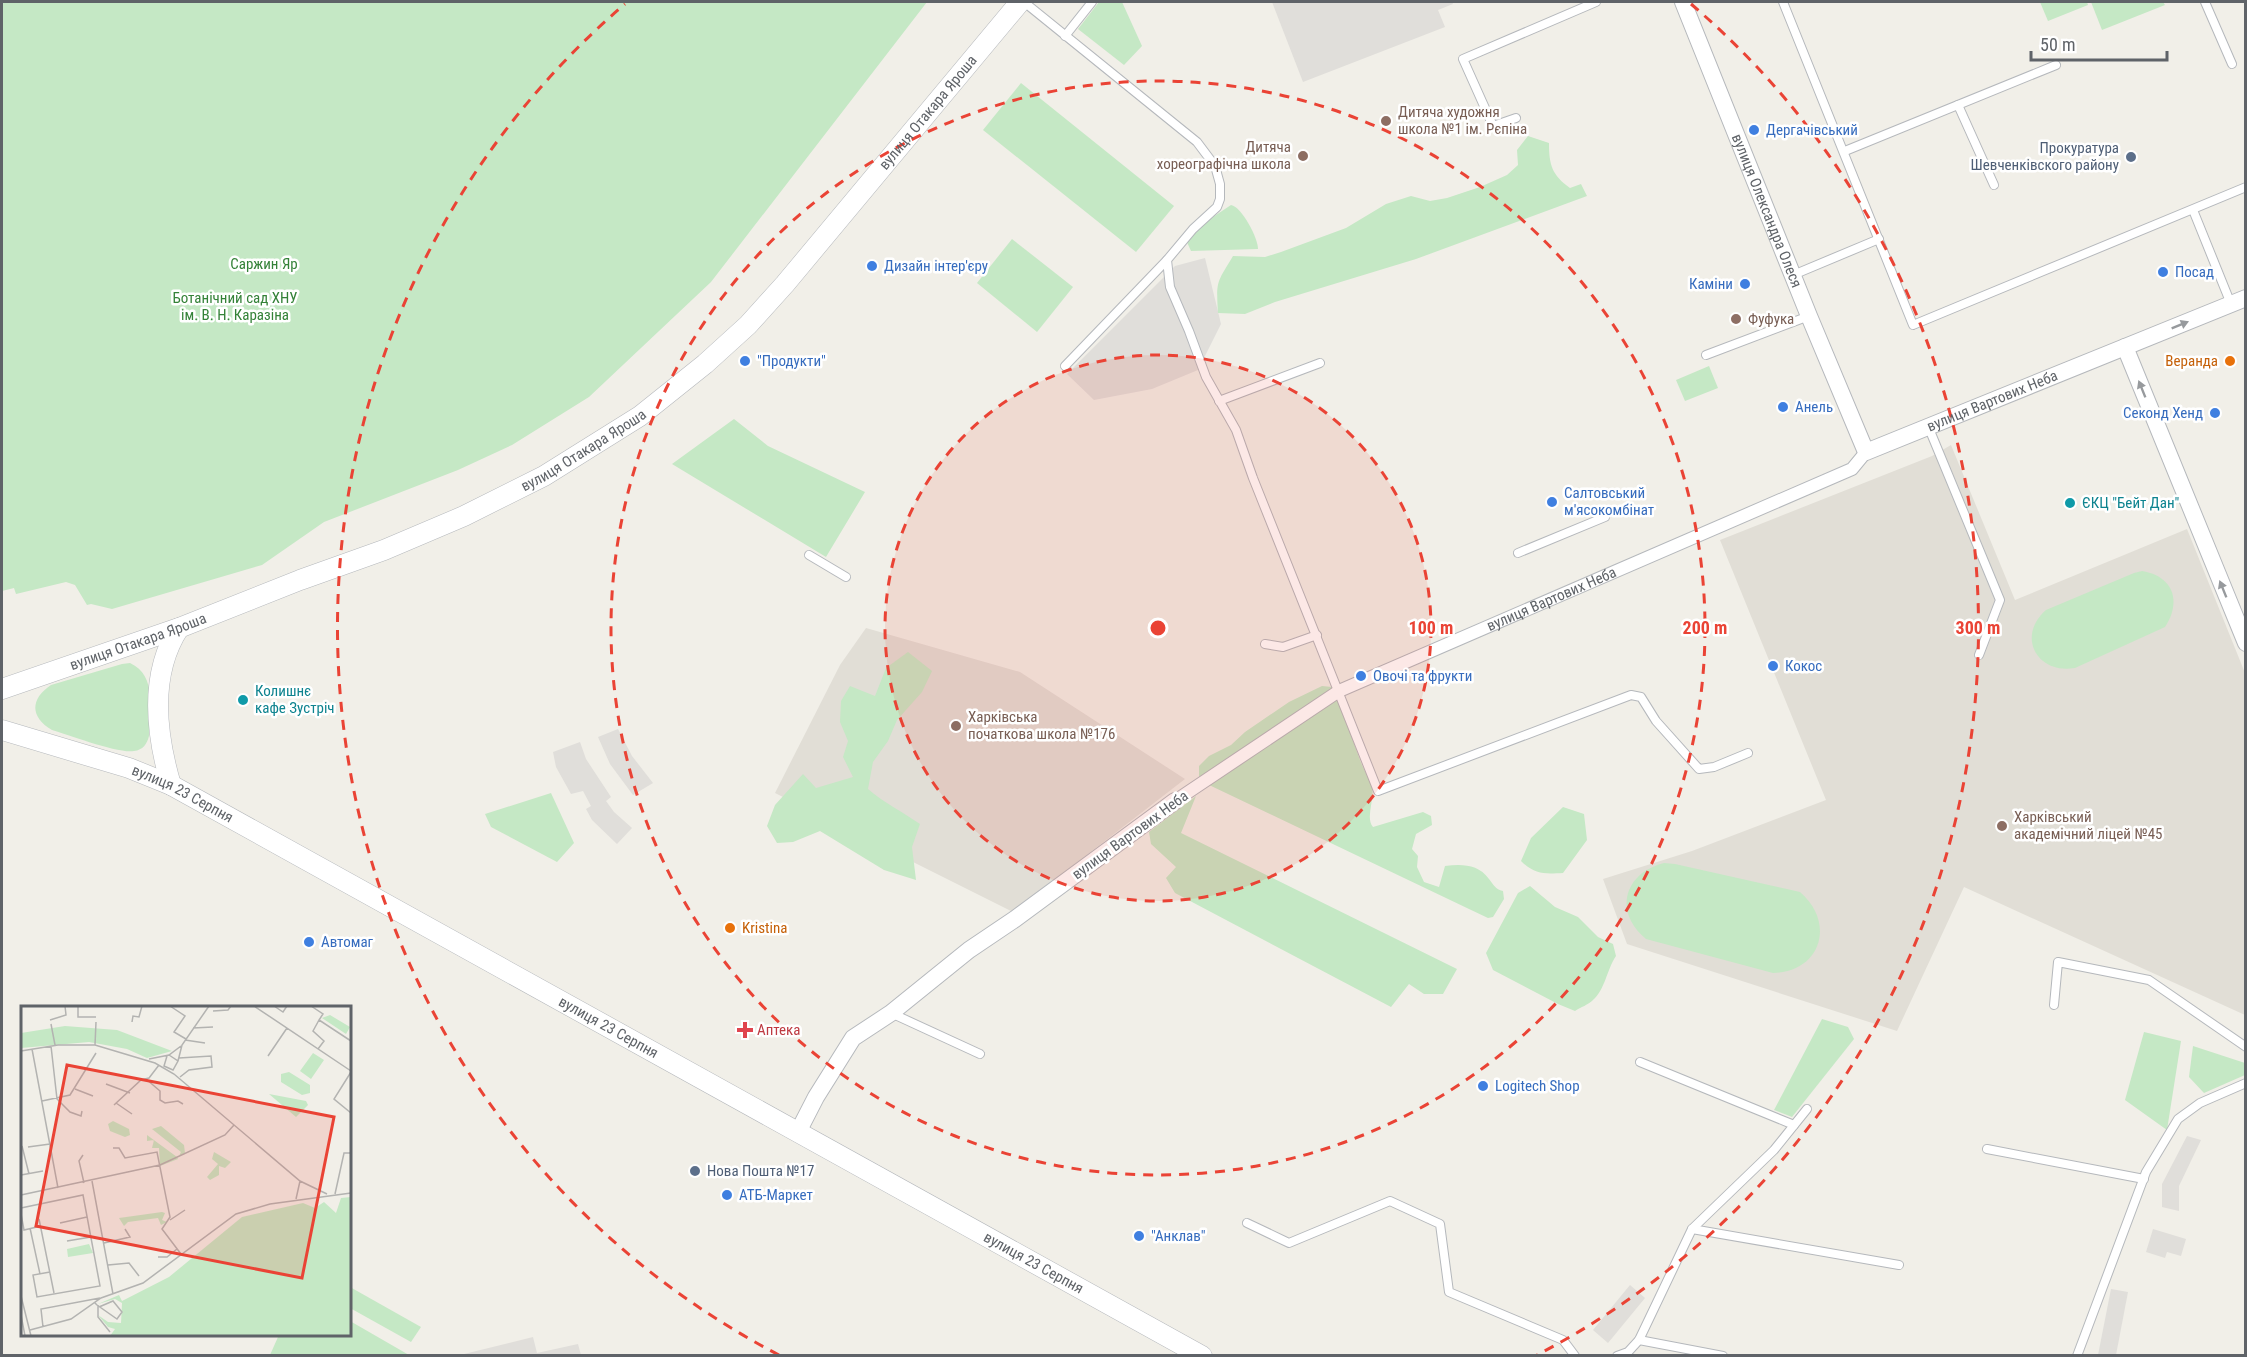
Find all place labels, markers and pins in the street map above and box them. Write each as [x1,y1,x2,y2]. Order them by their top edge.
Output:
place label: Дитяча художня школа №1 ім. Рєпіна [1398,103,1527,138]
marker: Дитяча художня школа №1 ім. Рєпіна [1379,114,1393,128]
place label: Дергачівський [1766,121,1858,139]
marker: Дергачівський [1747,123,1761,137]
place label: Дитяча хореографічна школа [1157,138,1291,173]
place label: Прокуратура Шевченківского району [1971,139,2119,174]
marker: Дитяча хореографічна школа [1296,149,1310,163]
marker: Прокуратура Шевченківского району [2124,150,2138,164]
place label: Дизайн інтер'єру [884,257,988,275]
marker: Дизайн інтер'єру [865,259,879,273]
place label: Посад [2175,263,2214,281]
marker: Посад [2156,265,2170,279]
place label: Каміни [1689,275,1733,293]
marker: Каміни [1738,277,1752,291]
place label: Фуфука [1748,310,1794,328]
marker: Фуфука [1729,312,1743,326]
place label: "Продукти" [757,352,826,370]
place label: Веранда [2165,352,2218,370]
marker: "Продукти" [738,354,752,368]
marker: Веранда [2223,354,2237,368]
place label: Анель [1795,398,1833,416]
marker: Анель [1776,400,1790,414]
place label: Секонд Хенд [2123,404,2203,422]
marker: Секонд Хенд [2208,406,2222,420]
place label: Салтовський м'ясокомбінат [1564,484,1654,519]
place label: ЄКЦ "Бейт Дан" [2082,494,2180,512]
marker: Салтовський м'ясокомбінат [1545,495,1559,509]
marker: ЄКЦ "Бейт Дан" [2063,496,2077,510]
centre of rings [1148,618,1168,638]
place label: Кокос [1785,657,1822,675]
marker: Кокос [1766,659,1780,673]
place label: Овочі та фрукти [1373,667,1472,685]
marker: Овочі та фрукти [1354,669,1368,683]
place label: Колишнє кафе Зустріч [255,682,335,717]
marker: Колишнє кафе Зустріч [236,693,250,707]
place label: Харківська початкова школа №176 [968,708,1115,743]
marker: Харківська початкова школа №176 [949,719,963,733]
place label: Харківський академічний ліцей №45 [2014,808,2163,843]
marker: Харківський академічний ліцей №45 [1995,819,2009,833]
place label: Kristina [742,919,787,937]
marker: Kristina [723,921,737,935]
place label: Автомаг [321,933,374,951]
marker: Автомаг [302,935,316,949]
place label: Аптека [757,1021,801,1039]
marker: Аптека [738,1023,752,1037]
place label: Logitech Shop [1495,1077,1580,1095]
marker: Logitech Shop [1476,1079,1490,1093]
place label: Нова Пошта №17 [707,1162,814,1180]
marker: Нова Пошта №17 [688,1164,702,1178]
place label: АТБ-Маркет [739,1186,813,1204]
marker: АТБ-Маркет [720,1188,734,1202]
place label: "Анклав" [1151,1227,1206,1245]
marker: "Анклав" [1132,1229,1146,1243]

